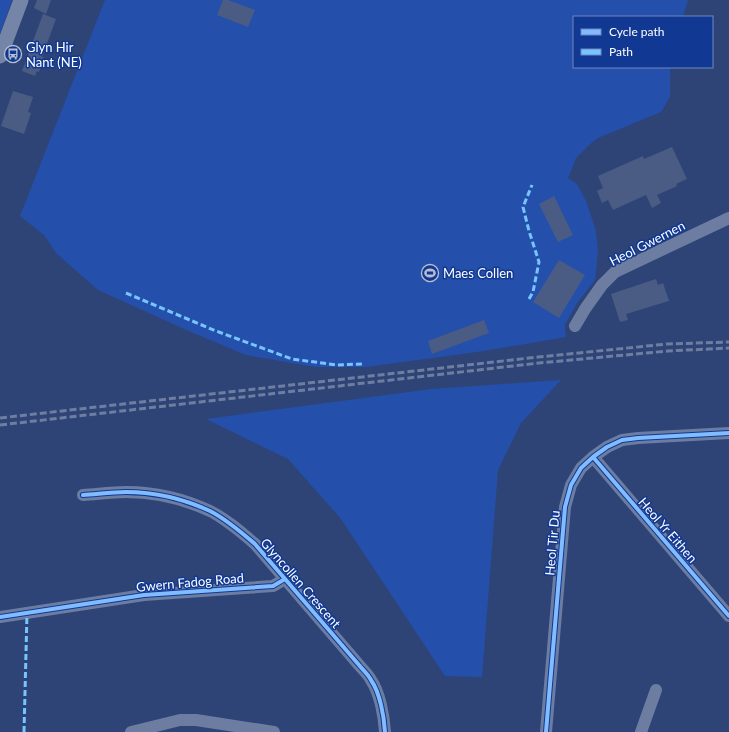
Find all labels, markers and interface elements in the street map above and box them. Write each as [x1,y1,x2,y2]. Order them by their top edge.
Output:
legend [573,16,713,68]
text: Cycle path [609,24,664,39]
place label: Glyn Hir Nant (NE) [26,39,82,70]
bus stop icon: Glyn Hir Nant (NE) [3,44,23,64]
text: Path [609,44,633,59]
street label: Heol Gwernen [606,217,688,269]
sports icon: Maes Collen [420,263,440,283]
place label: Maes Collen [443,265,513,281]
street label: Heol Yr Eithen [635,494,701,566]
street label: Heol Tir Du [541,510,563,576]
street label: Glyncollen Crescent [258,535,345,631]
street label: Gwern Fadog Road [135,569,245,595]

